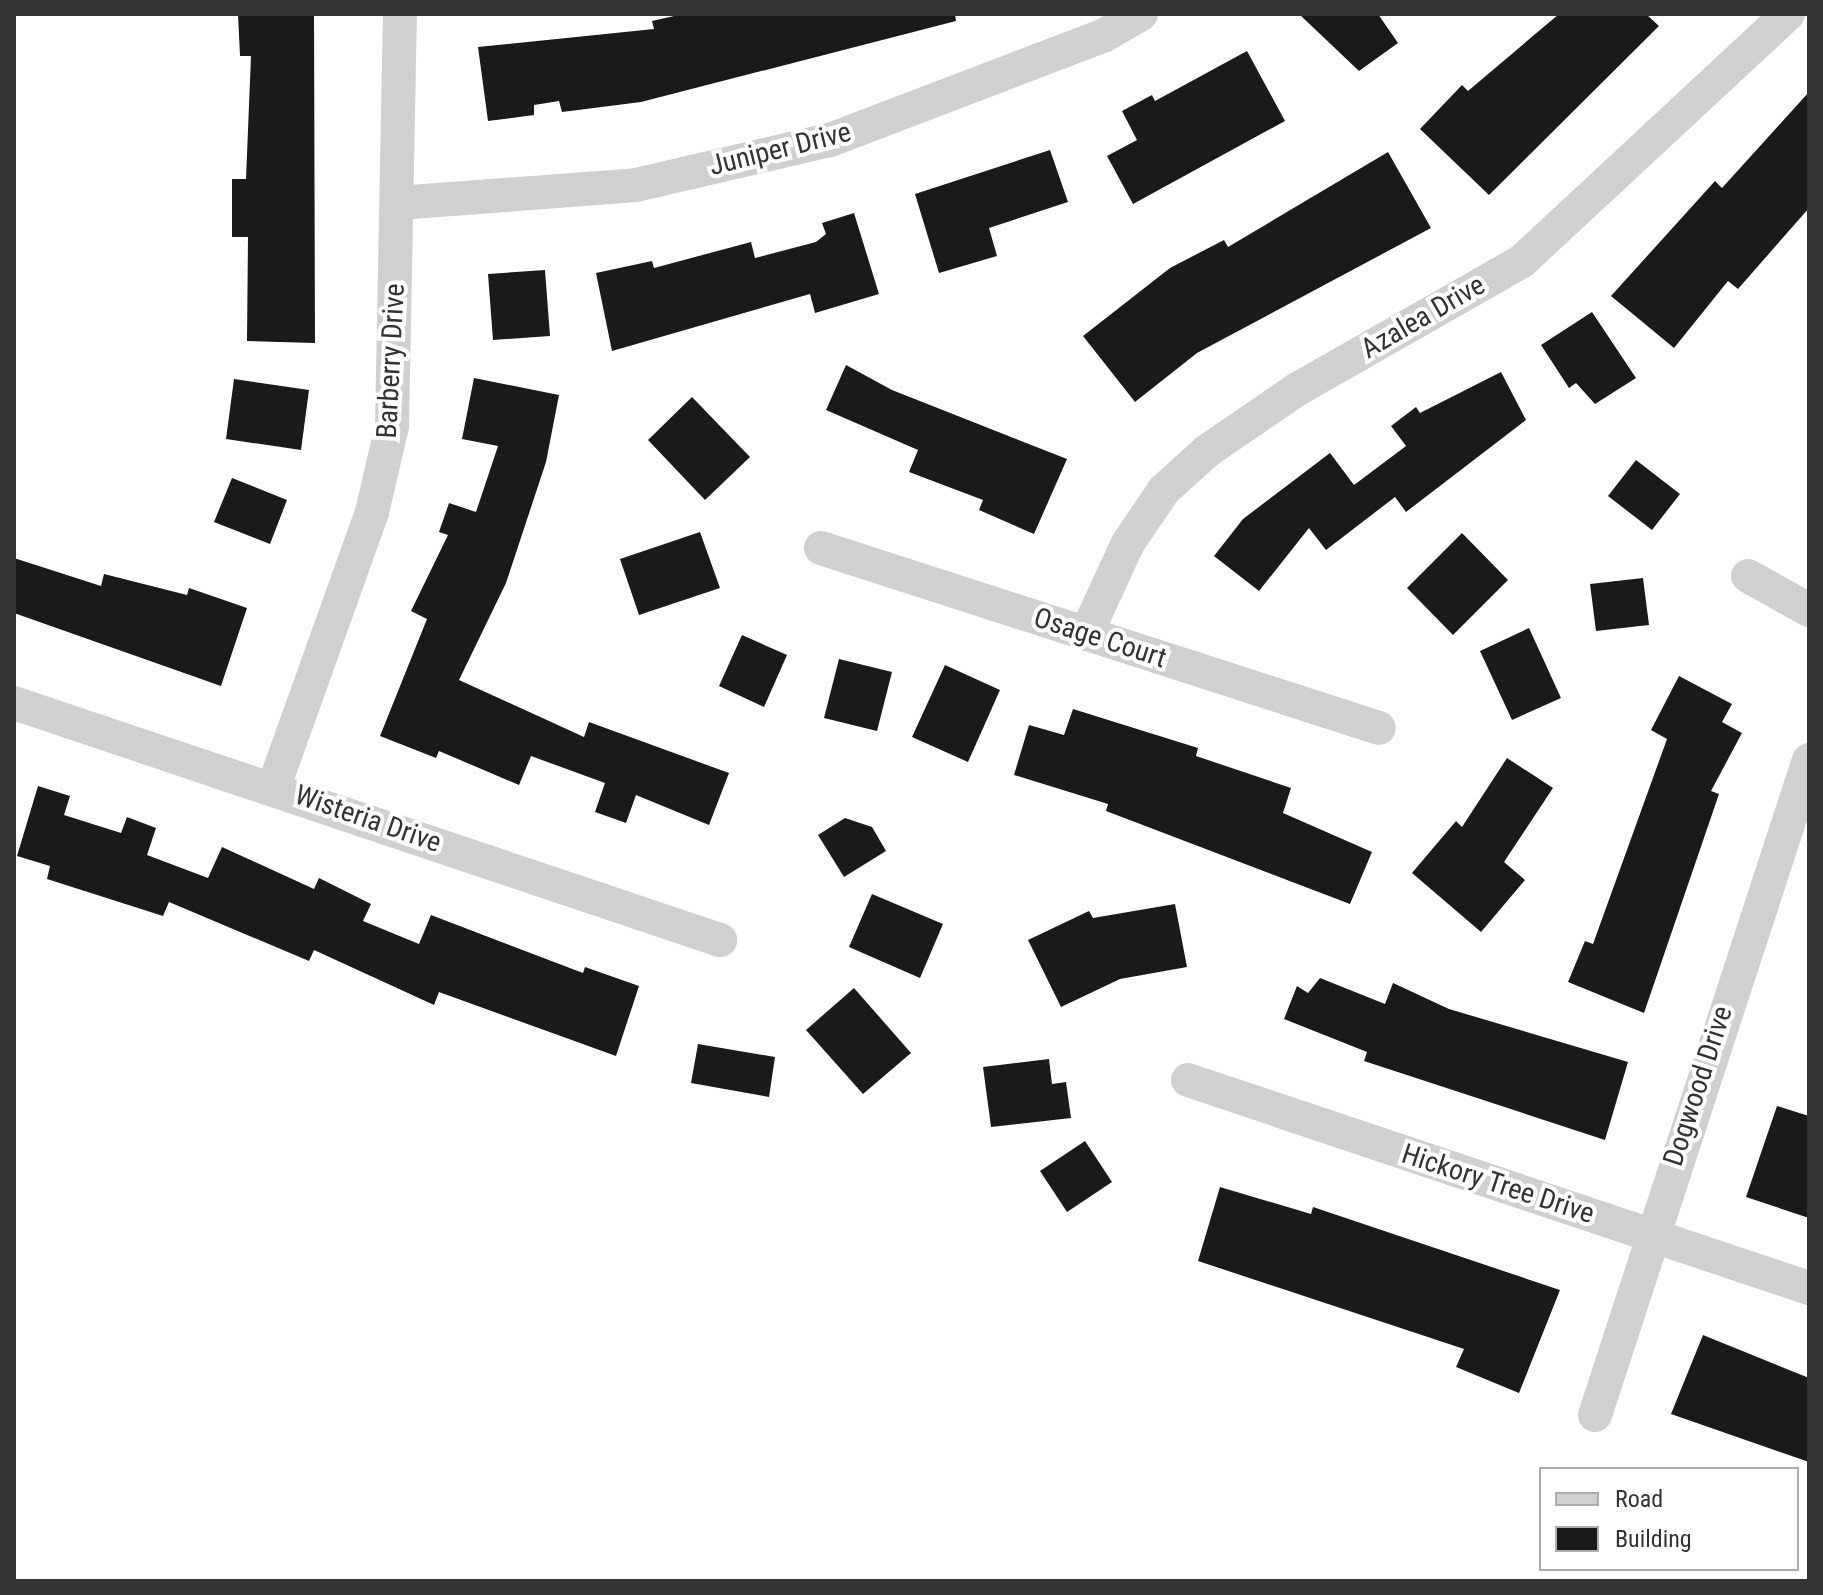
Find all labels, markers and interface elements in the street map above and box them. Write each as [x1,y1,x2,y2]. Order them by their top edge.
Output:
street label: Juniper Drive [706,115,854,183]
street label: Azalea Drive [1355,268,1491,366]
street label: Barberry Drive [370,283,412,439]
street label: Osage Court [1030,601,1170,675]
street label: Wisteria Drive [290,778,446,860]
street label: Dogwood Drive [1656,1002,1740,1170]
street label: Hickory Tree Drive [1397,1137,1599,1231]
legend [1539,1467,1799,1571]
text: Road [1615,1485,1663,1513]
text: Building [1615,1525,1692,1553]

